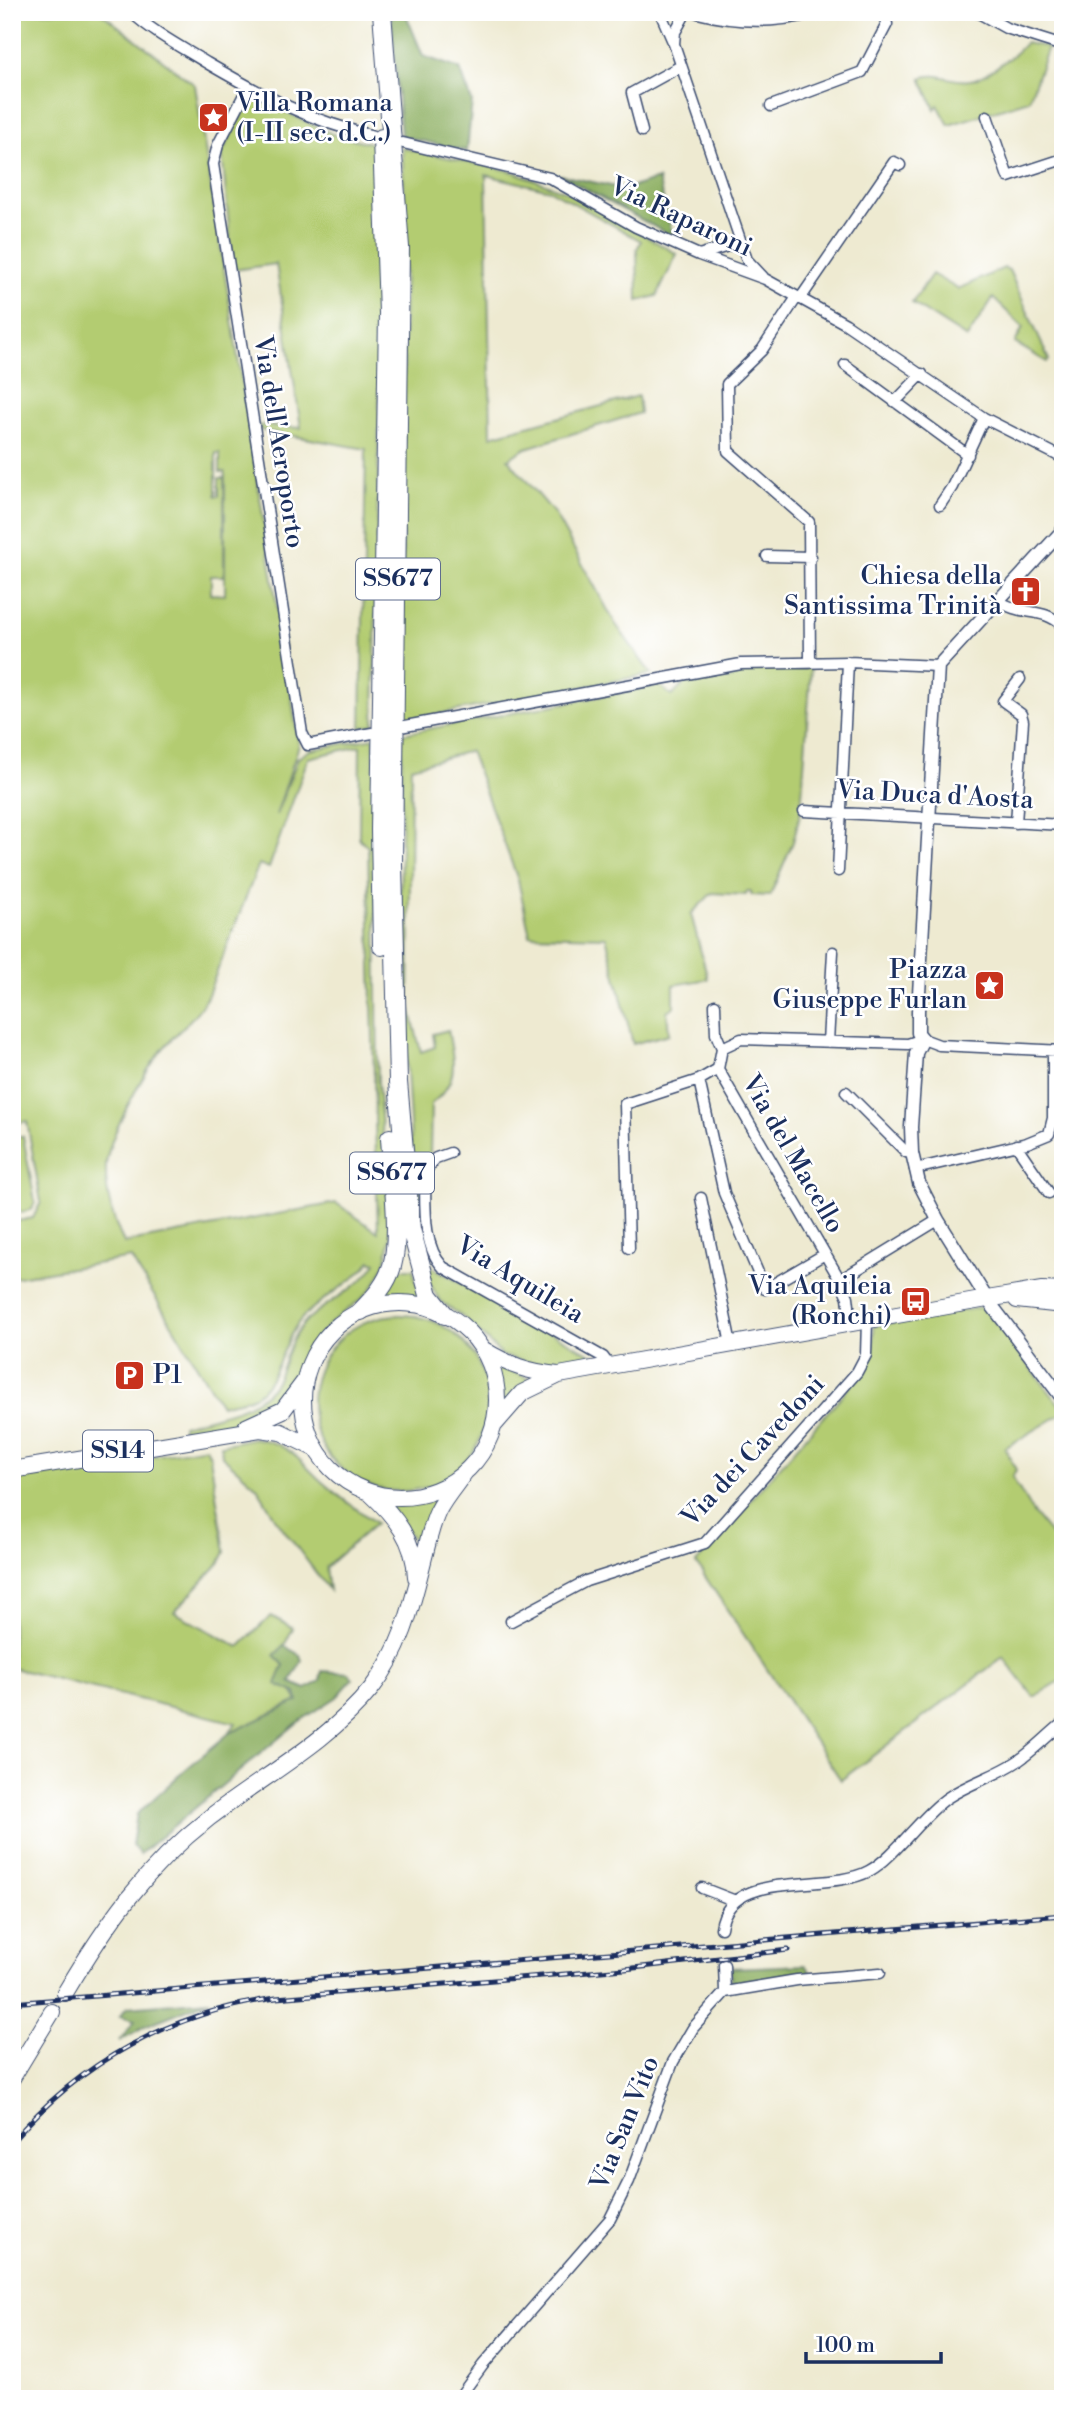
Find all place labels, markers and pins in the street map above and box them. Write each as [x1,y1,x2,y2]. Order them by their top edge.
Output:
place label: Villa Romana (I-II sec. d.C.) [235,87,393,149]
place icon: Villa Romana (I-II sec. d.C.) [196,101,230,135]
place label: Chiesa della Santissima Trinità [784,560,1003,622]
church icon: Chiesa della Santissima Trinità [1008,574,1042,608]
place label: Piazza Giuseppe Furlan [772,954,968,1016]
place icon: Piazza Giuseppe Furlan [973,968,1007,1002]
place label: Via Aquileia (Ronchi) [747,1270,893,1332]
bus stop icon: Via Aquileia (Ronchi) [898,1284,932,1318]
parking icon: P1 [113,1358,147,1392]
place label: P1 [153,1359,182,1391]

